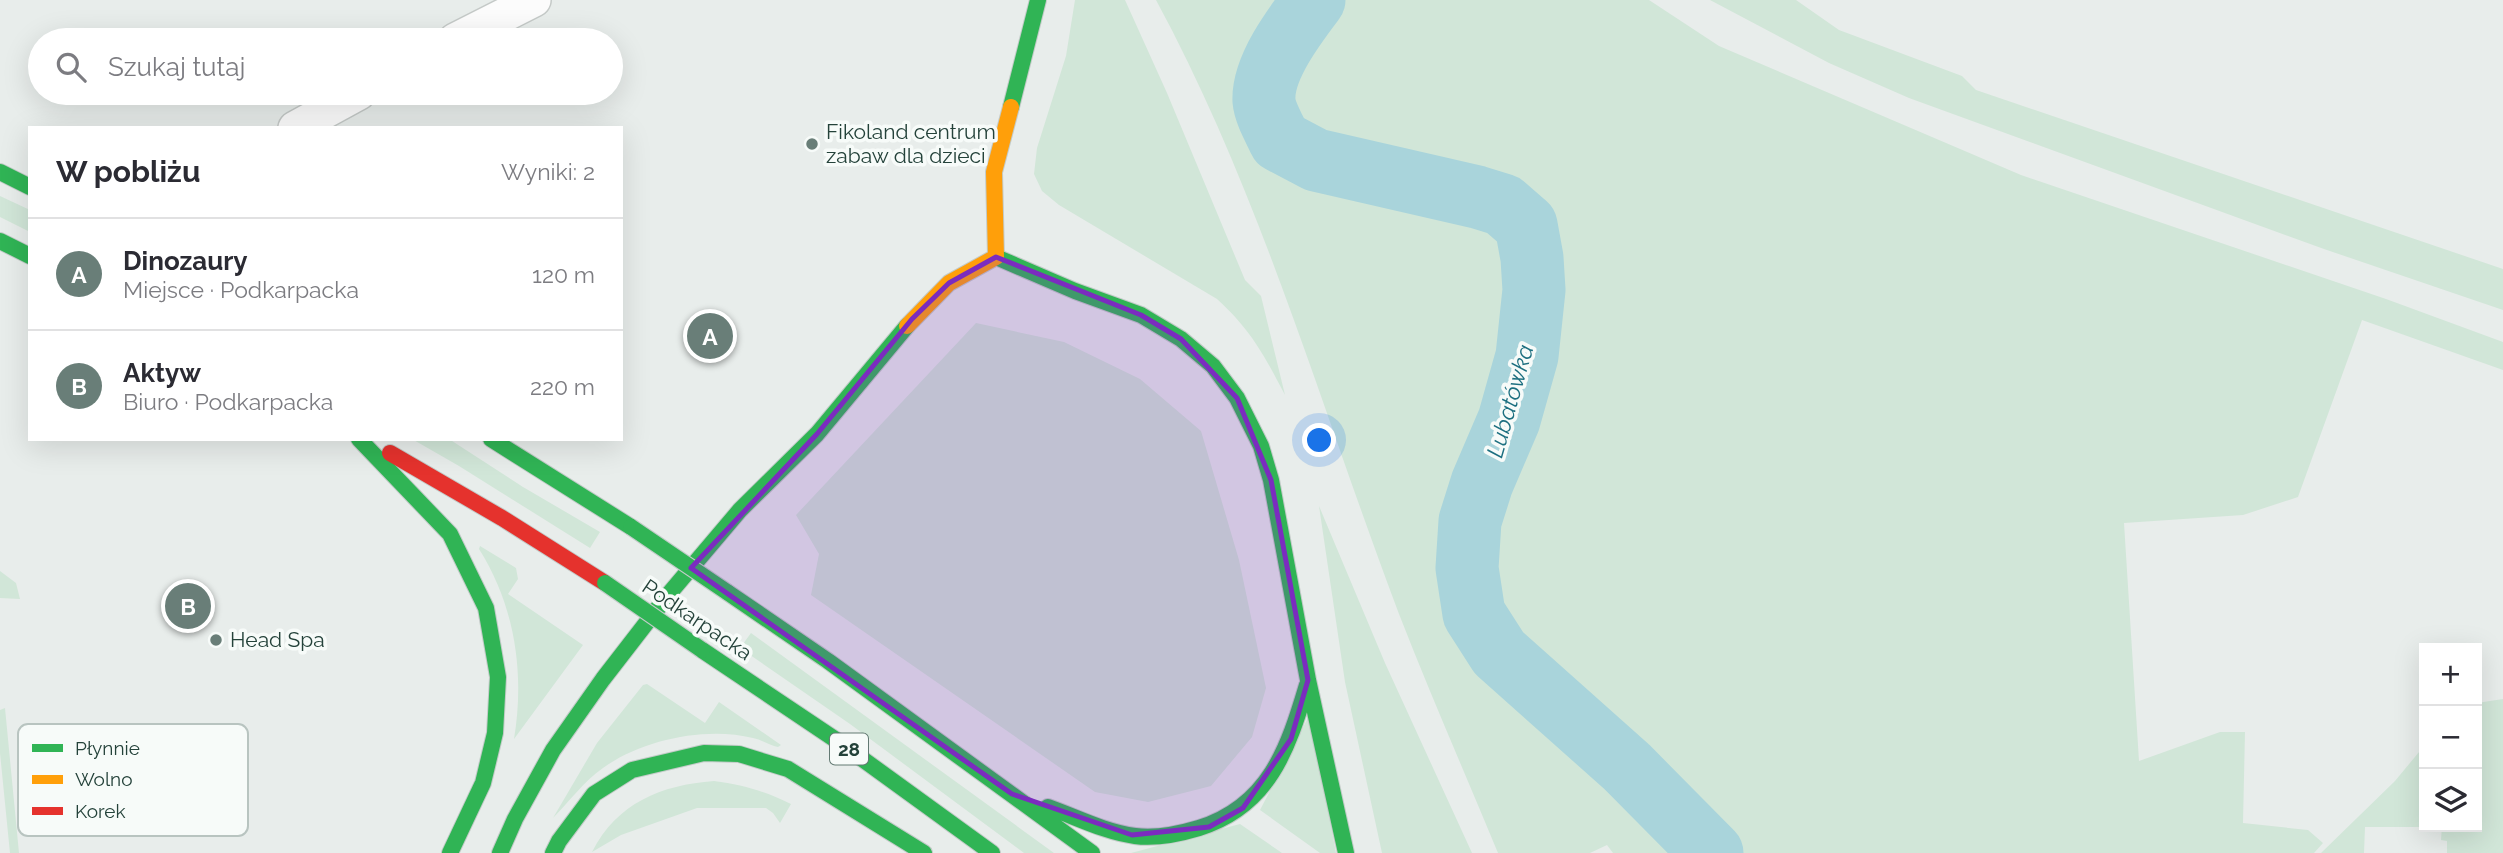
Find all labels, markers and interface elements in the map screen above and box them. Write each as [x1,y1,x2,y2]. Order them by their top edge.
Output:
search box [28,28,623,105]
icon: search [52,48,90,86]
text: Szukaj tutaj [108,52,245,82]
place label: Fikoland centrum zabaw dla dzieci [826,119,996,168]
marker: Fikoland centrum zabaw dla dzieci [804,136,820,152]
text: W pobliżu [56,154,200,189]
text: Wyniki: 2 [501,158,595,185]
text: Dinozaury [123,246,248,276]
text: A [71,261,87,288]
text: 120 m [532,261,595,288]
text: Miejsce · Podkarpacka [123,276,359,303]
pin: A [687,310,733,362]
water label: Lubatówka [1481,341,1539,460]
text: Aktyw [123,358,201,388]
text: B [71,373,87,400]
text: 220 m [530,373,595,400]
text: Biuro · Podkarpacka [123,388,333,415]
your location [1302,423,1336,457]
street label: Podkarpacka [638,574,757,665]
pin: B [165,580,211,632]
place label: Head Spa [230,627,325,652]
marker: Head Spa [208,632,224,648]
map controls [2419,643,2482,832]
button: + [2419,643,2482,706]
button: − [2419,706,2482,769]
legend [18,724,248,836]
road number: 28 [830,734,868,764]
text: Płynnie [75,737,140,759]
text: Wolno [75,768,132,790]
button: layers [2419,769,2482,832]
text: Korek [75,800,126,822]

